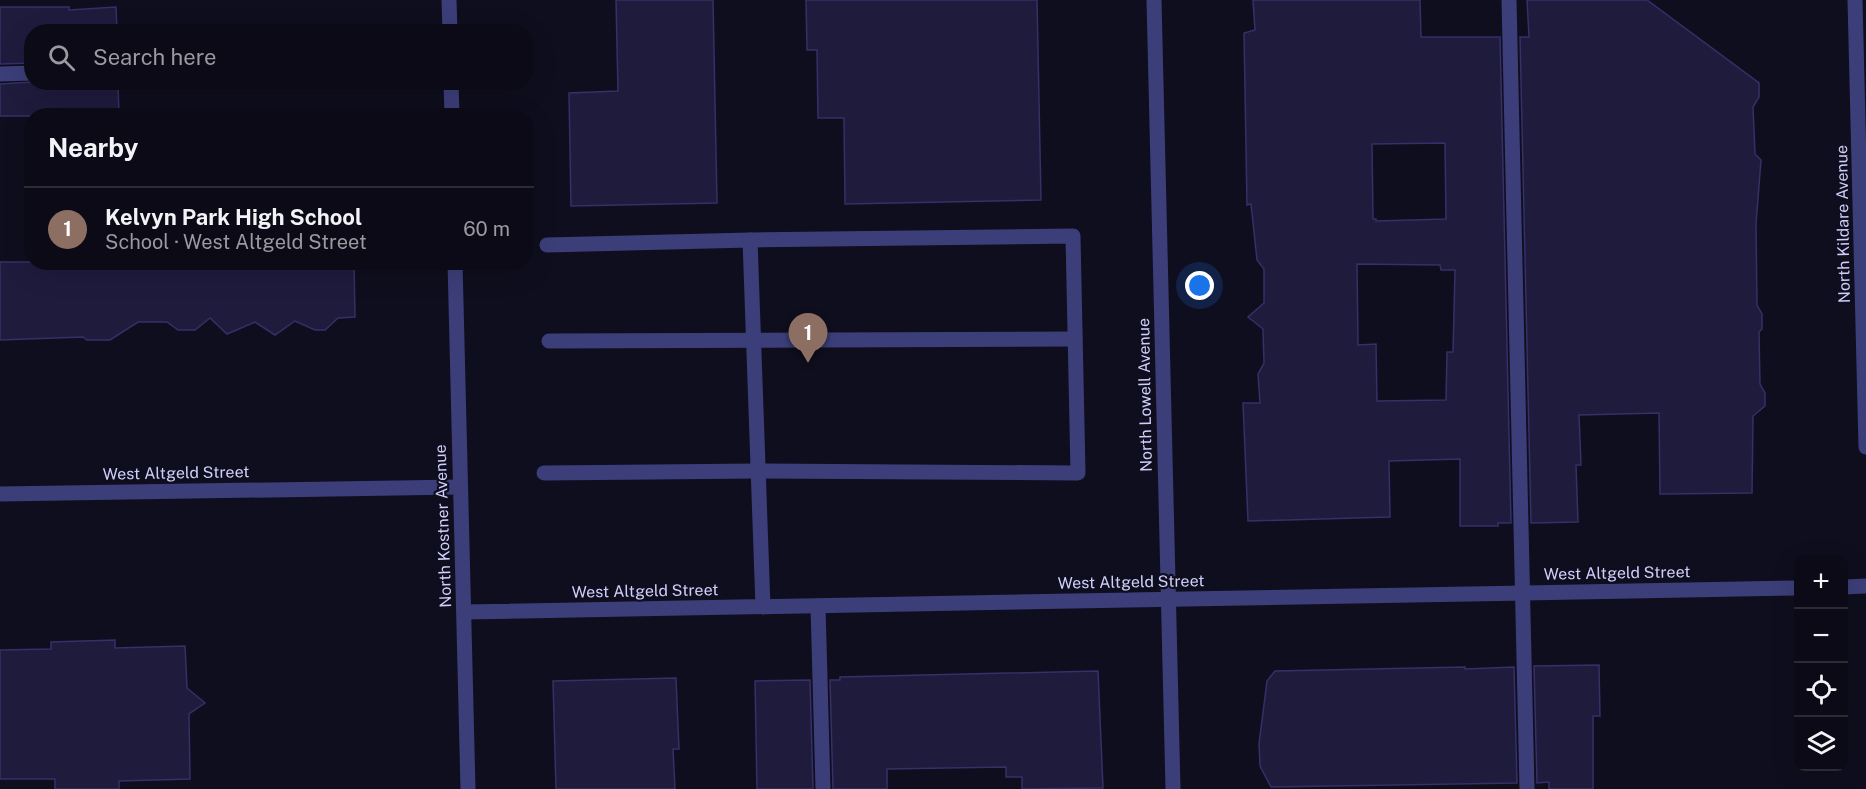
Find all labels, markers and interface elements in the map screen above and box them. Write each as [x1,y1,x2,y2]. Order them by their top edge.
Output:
search box [24,24,534,90]
icon: search [45,41,78,74]
text: Search here [93,44,217,70]
text: Nearby [48,132,138,163]
street label: North Kildare Avenue [1832,145,1854,303]
text: Kelvyn Park High School [105,204,362,230]
text: 1 [63,217,72,241]
text: 60 m [463,217,510,241]
text: School · West Altgeld Street [105,230,367,254]
your location [1185,271,1214,300]
pin: 1 [788,314,828,363]
street label: North Lowell Avenue [1134,318,1156,472]
street label: North Kostner Avenue [431,444,455,608]
street label: West Altgeld Street [102,462,250,484]
map controls [1794,555,1848,771]
button: + [1794,555,1848,609]
street label: West Altgeld Street [1543,562,1691,584]
street label: West Altgeld Street [1057,571,1205,593]
street label: West Altgeld Street [571,580,719,602]
button: − [1794,609,1848,663]
button: locate [1794,663,1848,717]
button: layers [1794,717,1848,771]

